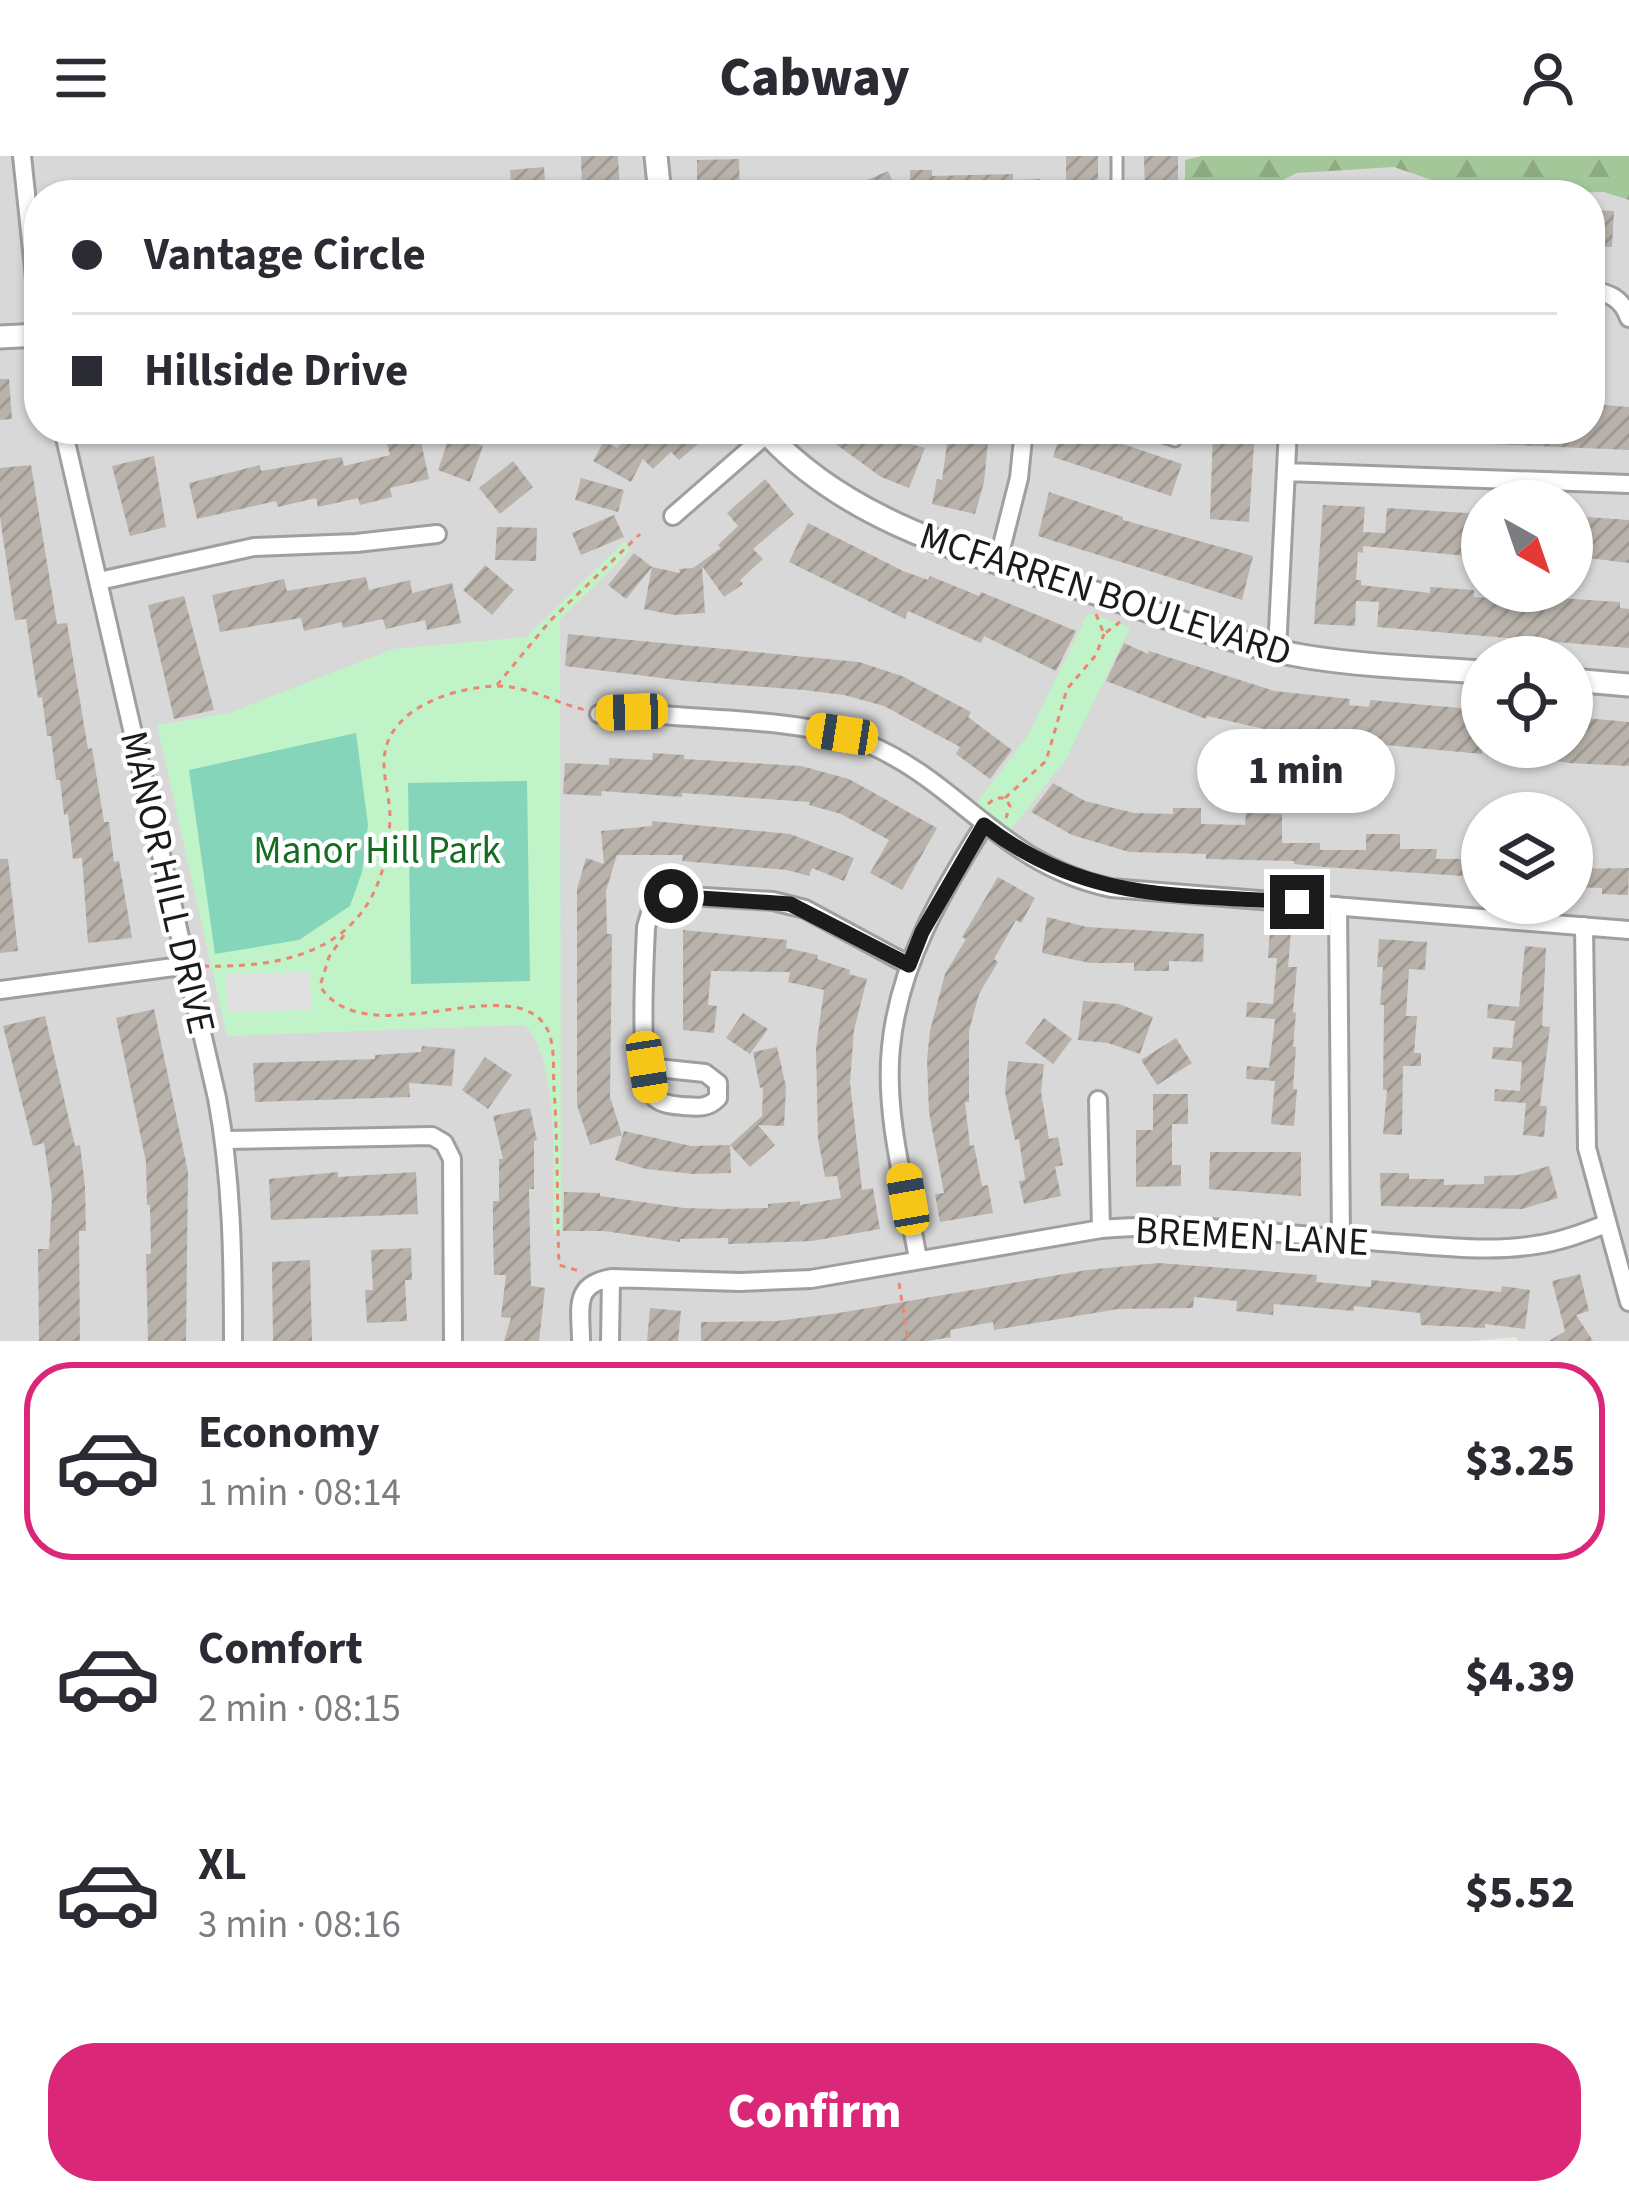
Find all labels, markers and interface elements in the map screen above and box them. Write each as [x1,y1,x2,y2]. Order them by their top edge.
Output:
text: Cabway [719,40,910,117]
icon: menu [48,45,114,111]
icon: person [1515,45,1581,111]
text: Vantage Circle [144,223,426,287]
text: Hillside Drive [144,339,408,403]
north arrow [1461,480,1593,612]
map controls [1461,480,1593,924]
street label: MCFARREN BOULEVARD [912,508,1299,681]
button: locate [1461,636,1593,768]
car [595,693,669,731]
car [804,711,880,757]
street label: MANOR HILL DRIVE [105,726,229,1039]
callout: 1 min [1198,728,1396,812]
text: 1 min [1248,743,1344,799]
button: layers [1461,792,1593,924]
park label: Manor Hill Park [253,823,501,879]
route start [644,869,698,923]
route end [1270,875,1324,929]
car [624,1029,670,1105]
car [884,1160,932,1238]
street label: BREMEN LANE [1134,1203,1370,1271]
text: Economy [198,1401,380,1465]
icon: car [54,1407,162,1515]
text: $3.25 [1465,1429,1575,1493]
text: 1 min · 08:14 [198,1465,401,1521]
text: Comfort [198,1617,363,1681]
icon: car [54,1623,162,1731]
text: $4.39 [1465,1645,1575,1709]
text: 2 min · 08:15 [198,1681,401,1737]
text: XL [198,1833,247,1897]
icon: car [54,1839,162,1947]
text: $5.52 [1465,1861,1575,1925]
text: 3 min · 08:16 [198,1897,401,1953]
button: Confirm [48,2043,1581,2181]

